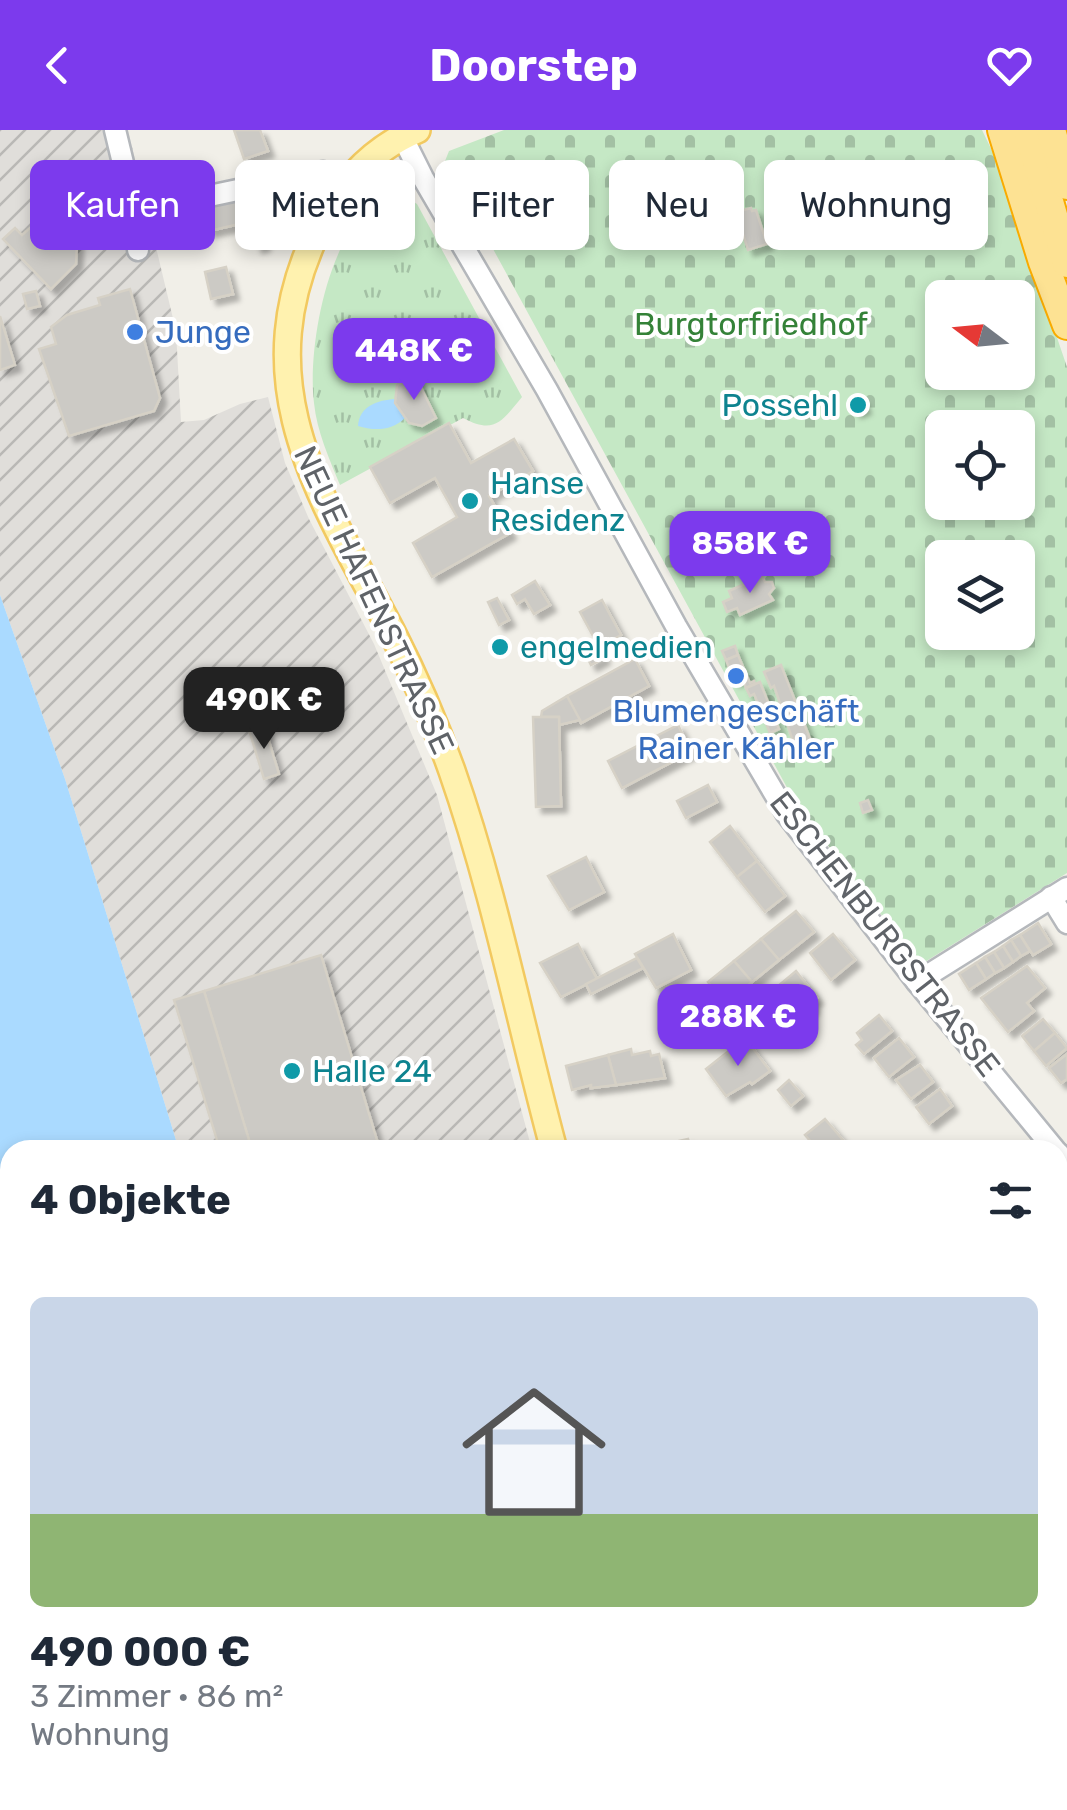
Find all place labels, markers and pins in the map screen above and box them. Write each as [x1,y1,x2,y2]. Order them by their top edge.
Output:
place label: Junge [155,313,251,351]
pin: 448K € [333,318,495,403]
marker: Junge [124,321,146,343]
place label: Possehl [721,386,838,424]
marker: Possehl [847,394,869,416]
place label: Hanse Residenz [490,464,625,539]
marker: Hanse Residenz [459,490,481,512]
pin: 858K € [669,511,831,596]
place label: engelmedien [520,628,713,666]
marker: engelmedien [489,636,511,658]
marker: Blumengeschäft Rainer Kähler [725,665,747,687]
pin: 490K € [183,667,345,752]
place label: Blumengeschäft Rainer Kähler [612,692,860,767]
pin: 288K € [657,984,819,1069]
place label: Halle 24 [312,1052,432,1090]
marker: Halle 24 [281,1060,303,1082]

